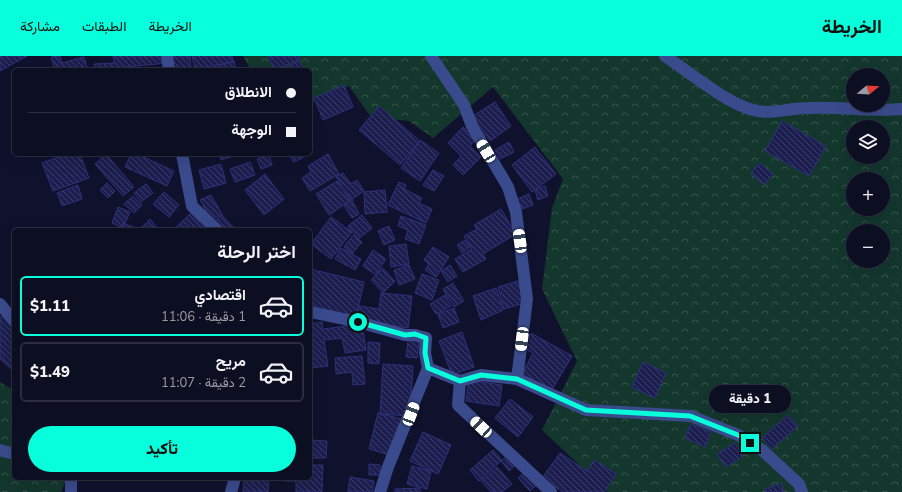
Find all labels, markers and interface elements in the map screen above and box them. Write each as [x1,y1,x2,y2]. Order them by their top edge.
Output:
text: الخريطة [822,14,882,40]
text: مشاركة [20,17,60,36]
text: الطبقات [82,17,126,36]
text: الخريطة [148,17,192,36]
north arrow [846,68,890,112]
map controls [846,68,890,268]
text: الانطلاق [225,82,272,102]
text: الوجهة [231,120,272,140]
button: layers [846,120,890,164]
car [475,138,497,164]
button: + [846,172,890,216]
button: − [846,224,890,268]
car [512,228,528,254]
text: اختر الرحلة [217,240,296,264]
text: اقتصادي [194,285,246,305]
icon: car [258,288,294,324]
text: $1.11 [30,296,70,316]
text: 1 دقيقة · 11:06 [161,308,246,326]
route start [349,313,367,331]
car [515,326,529,352]
text: مريح [216,351,246,371]
icon: car [258,354,294,390]
text: $1.49 [30,362,70,382]
text: 2 دقيقة · 11:07 [161,374,246,392]
callout: 1 دقيقة [709,385,791,413]
text: 1 دقيقة [729,390,771,408]
car [401,401,421,427]
car [468,414,494,440]
button: تأكيد [28,426,296,472]
route end [741,434,759,452]

